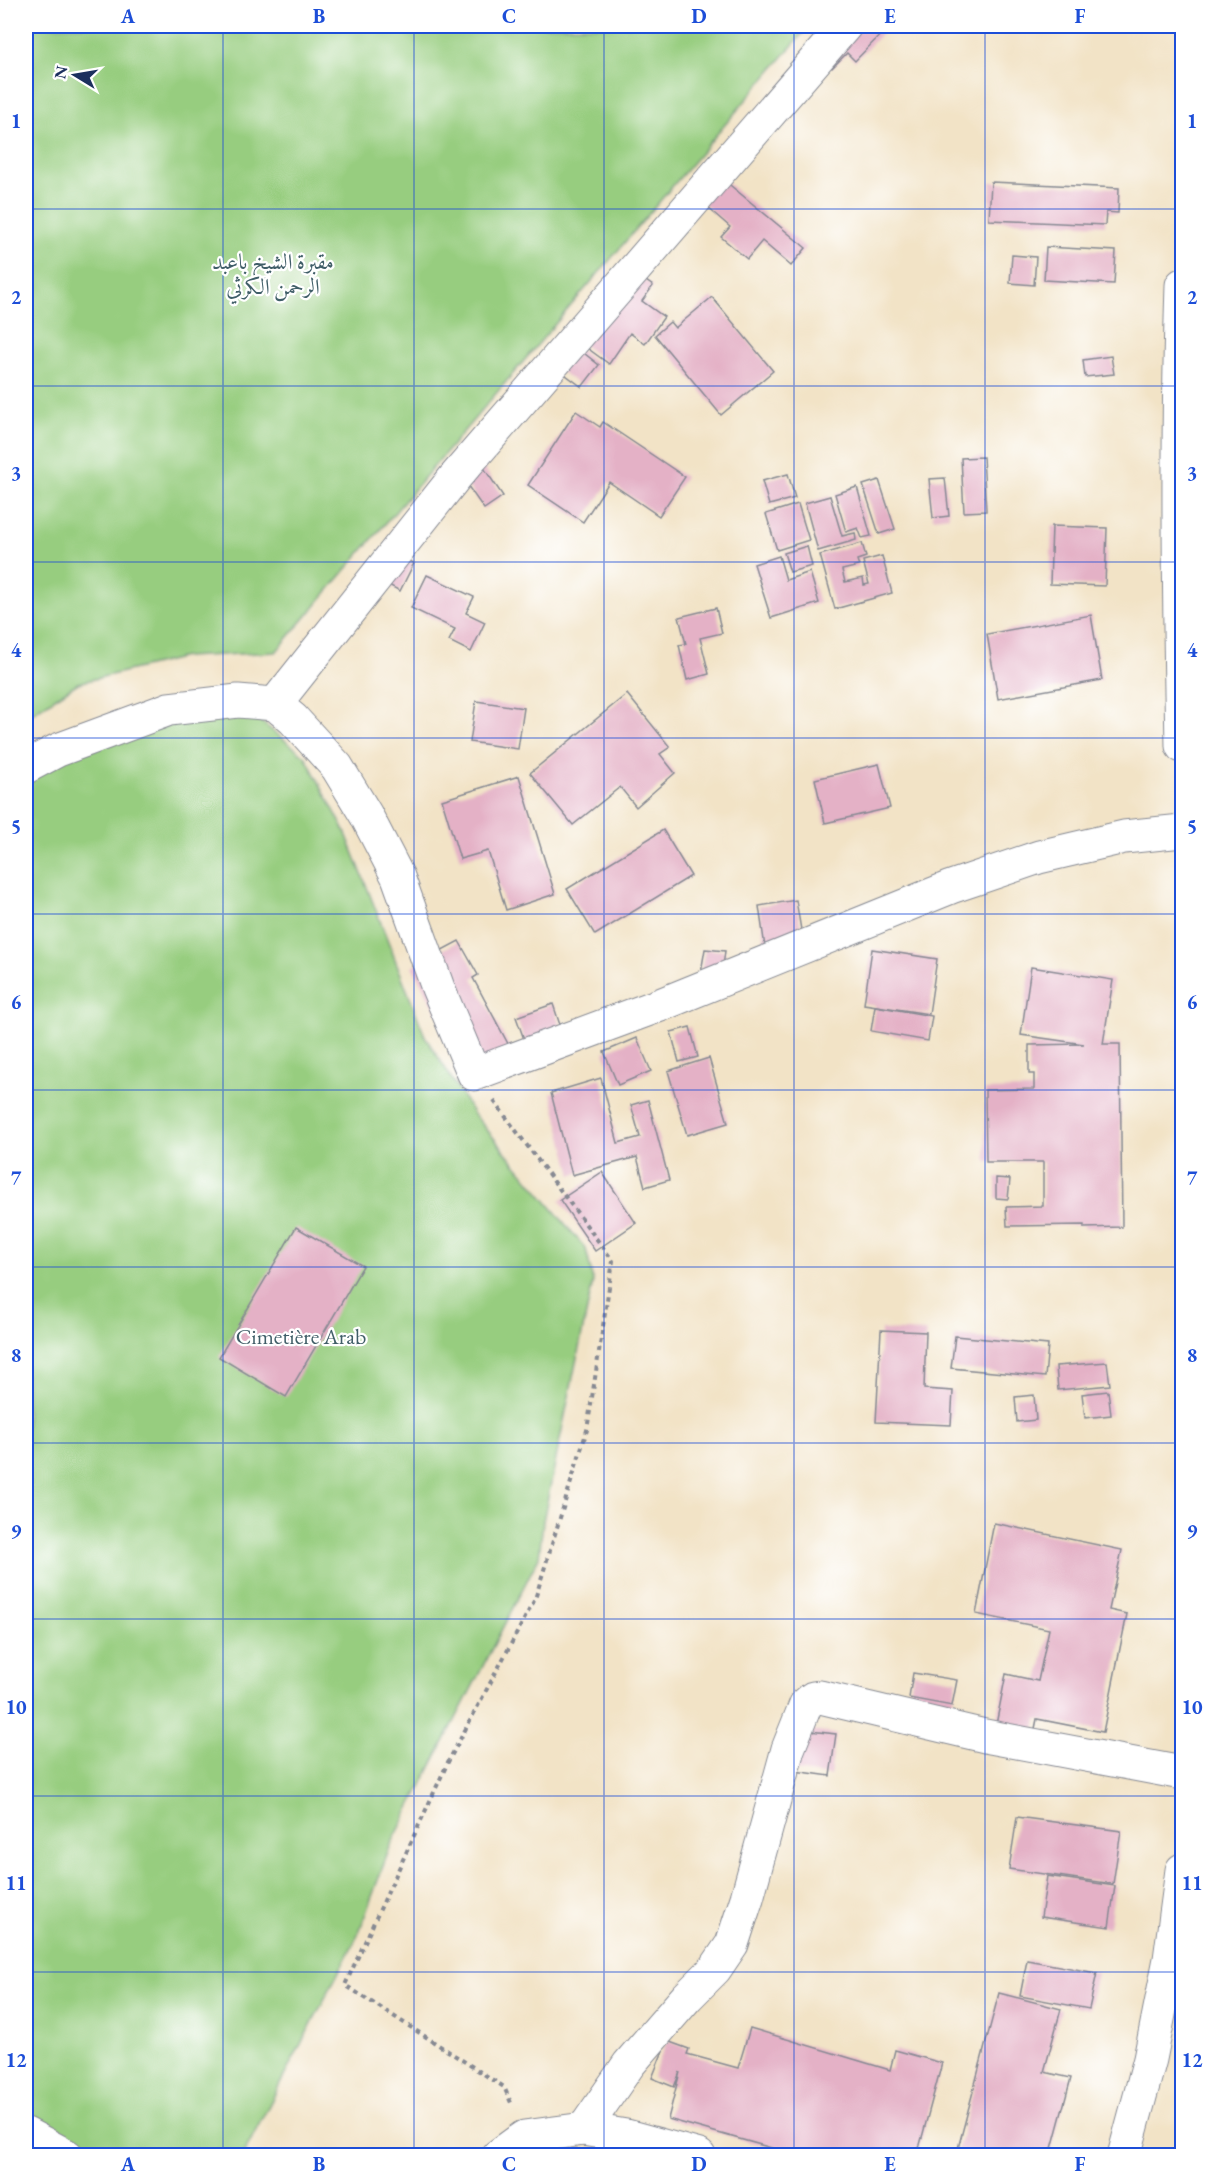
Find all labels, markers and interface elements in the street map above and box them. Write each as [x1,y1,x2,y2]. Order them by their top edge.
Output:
text: A [120,3,136,29]
text: B [313,3,325,29]
text: C [502,3,516,29]
text: D [691,3,707,29]
text: E [884,3,896,29]
text: F [1075,3,1086,29]
north arrow [45,45,105,105]
text: N [49,64,72,81]
text: 1 [11,108,21,134]
text: 1 [1187,108,1197,134]
park label: مقبرة الشيخ باعبد الرحمن الكرثي [212,247,334,305]
text: 2 [11,284,22,310]
text: 2 [1187,284,1198,310]
text: 3 [11,460,21,486]
text: 3 [1187,460,1197,486]
text: 4 [11,637,22,663]
text: 4 [1187,637,1198,663]
text: 5 [11,813,21,839]
text: 5 [1187,813,1197,839]
text: 6 [11,989,22,1015]
text: 6 [1187,989,1198,1015]
text: 7 [11,1165,22,1191]
text: 7 [1187,1165,1198,1191]
park label: Cimetière Arab [236,1322,366,1351]
text: 8 [11,1342,21,1368]
text: 8 [1187,1342,1197,1368]
text: 9 [11,1518,22,1544]
text: 9 [1187,1518,1198,1544]
text: 10 [5,1694,27,1720]
text: 10 [1181,1694,1203,1720]
text: 11 [5,1870,27,1896]
text: 11 [1181,1870,1203,1896]
text: 12 [5,2047,27,2073]
text: 12 [1181,2047,1203,2073]
text: A [120,2151,136,2177]
text: B [313,2151,325,2177]
text: C [502,2151,516,2177]
text: D [691,2151,707,2177]
text: E [884,2151,896,2177]
text: F [1075,2151,1086,2177]

